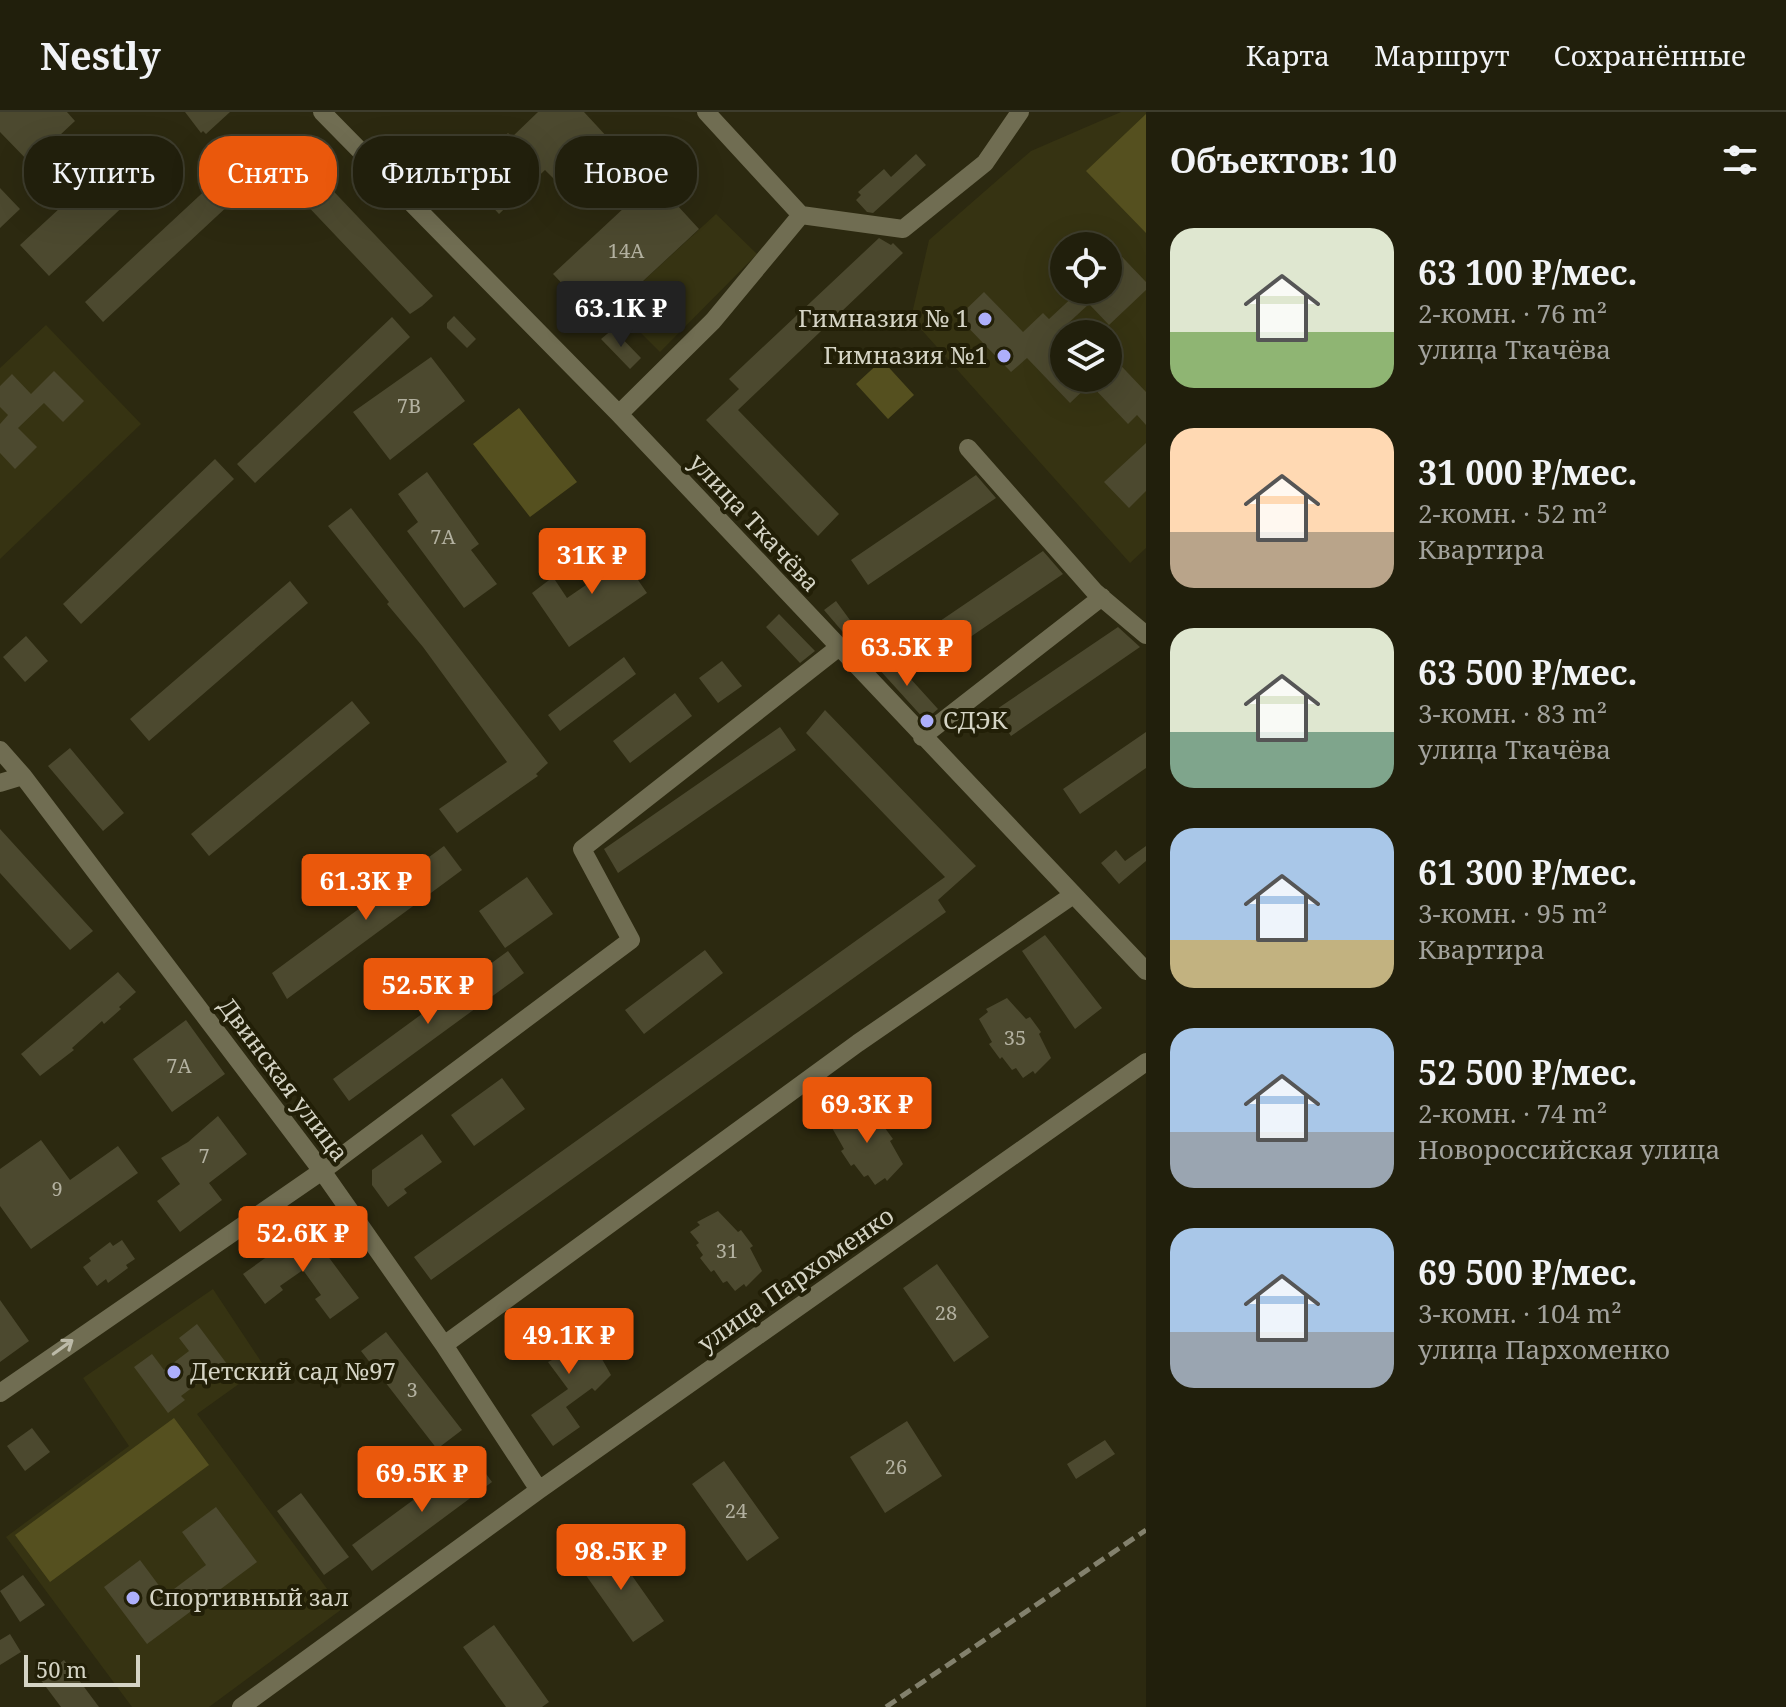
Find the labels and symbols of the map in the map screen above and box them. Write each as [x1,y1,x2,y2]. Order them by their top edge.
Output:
house number: 14А [608,237,645,264]
pin: 63.1K ₽ [547,281,695,349]
place label: Гимназия № 1 [798,301,969,334]
marker: Гимназия № 1 [976,310,994,328]
place label: Гимназия №1 [823,338,988,371]
marker: Гимназия №1 [995,347,1013,365]
house number: 7В [397,392,421,419]
street label: улица Ткачёва [682,446,828,598]
house number: 7А [430,523,457,550]
pin: 31K ₽ [536,528,648,596]
pin: 63.5K ₽ [833,620,981,688]
place label: СДЭК [943,703,1009,736]
marker: СДЭК [918,712,936,730]
pin: 61.3K ₽ [292,854,440,922]
pin: 52.5K ₽ [354,958,502,1026]
street label: Двинская улица [212,990,357,1168]
house number: 35 [1004,1024,1026,1051]
house number: 7А [166,1052,193,1079]
pin: 69.3K ₽ [793,1077,941,1145]
house number: 7 [198,1142,210,1169]
house number: 9 [51,1175,63,1202]
street label: улица Пархоменко [690,1199,900,1359]
pin: 52.6K ₽ [229,1206,377,1274]
house number: 31 [716,1237,738,1264]
house number: 28 [935,1299,957,1326]
pin: 49.1K ₽ [495,1308,643,1376]
one-way arrow [52,1339,74,1355]
place label: Детский сад №97 [190,1354,396,1387]
marker: Детский сад №97 [165,1363,183,1381]
house number: 3 [406,1376,418,1403]
pin: 69.5K ₽ [348,1446,496,1514]
house number: 26 [885,1453,907,1480]
house number: 24 [725,1497,747,1524]
pin: 98.5K ₽ [547,1524,695,1592]
place label: Спортивный зал [149,1580,349,1613]
marker: Спортивный зал [124,1589,142,1607]
scale bar [24,1651,140,1687]

